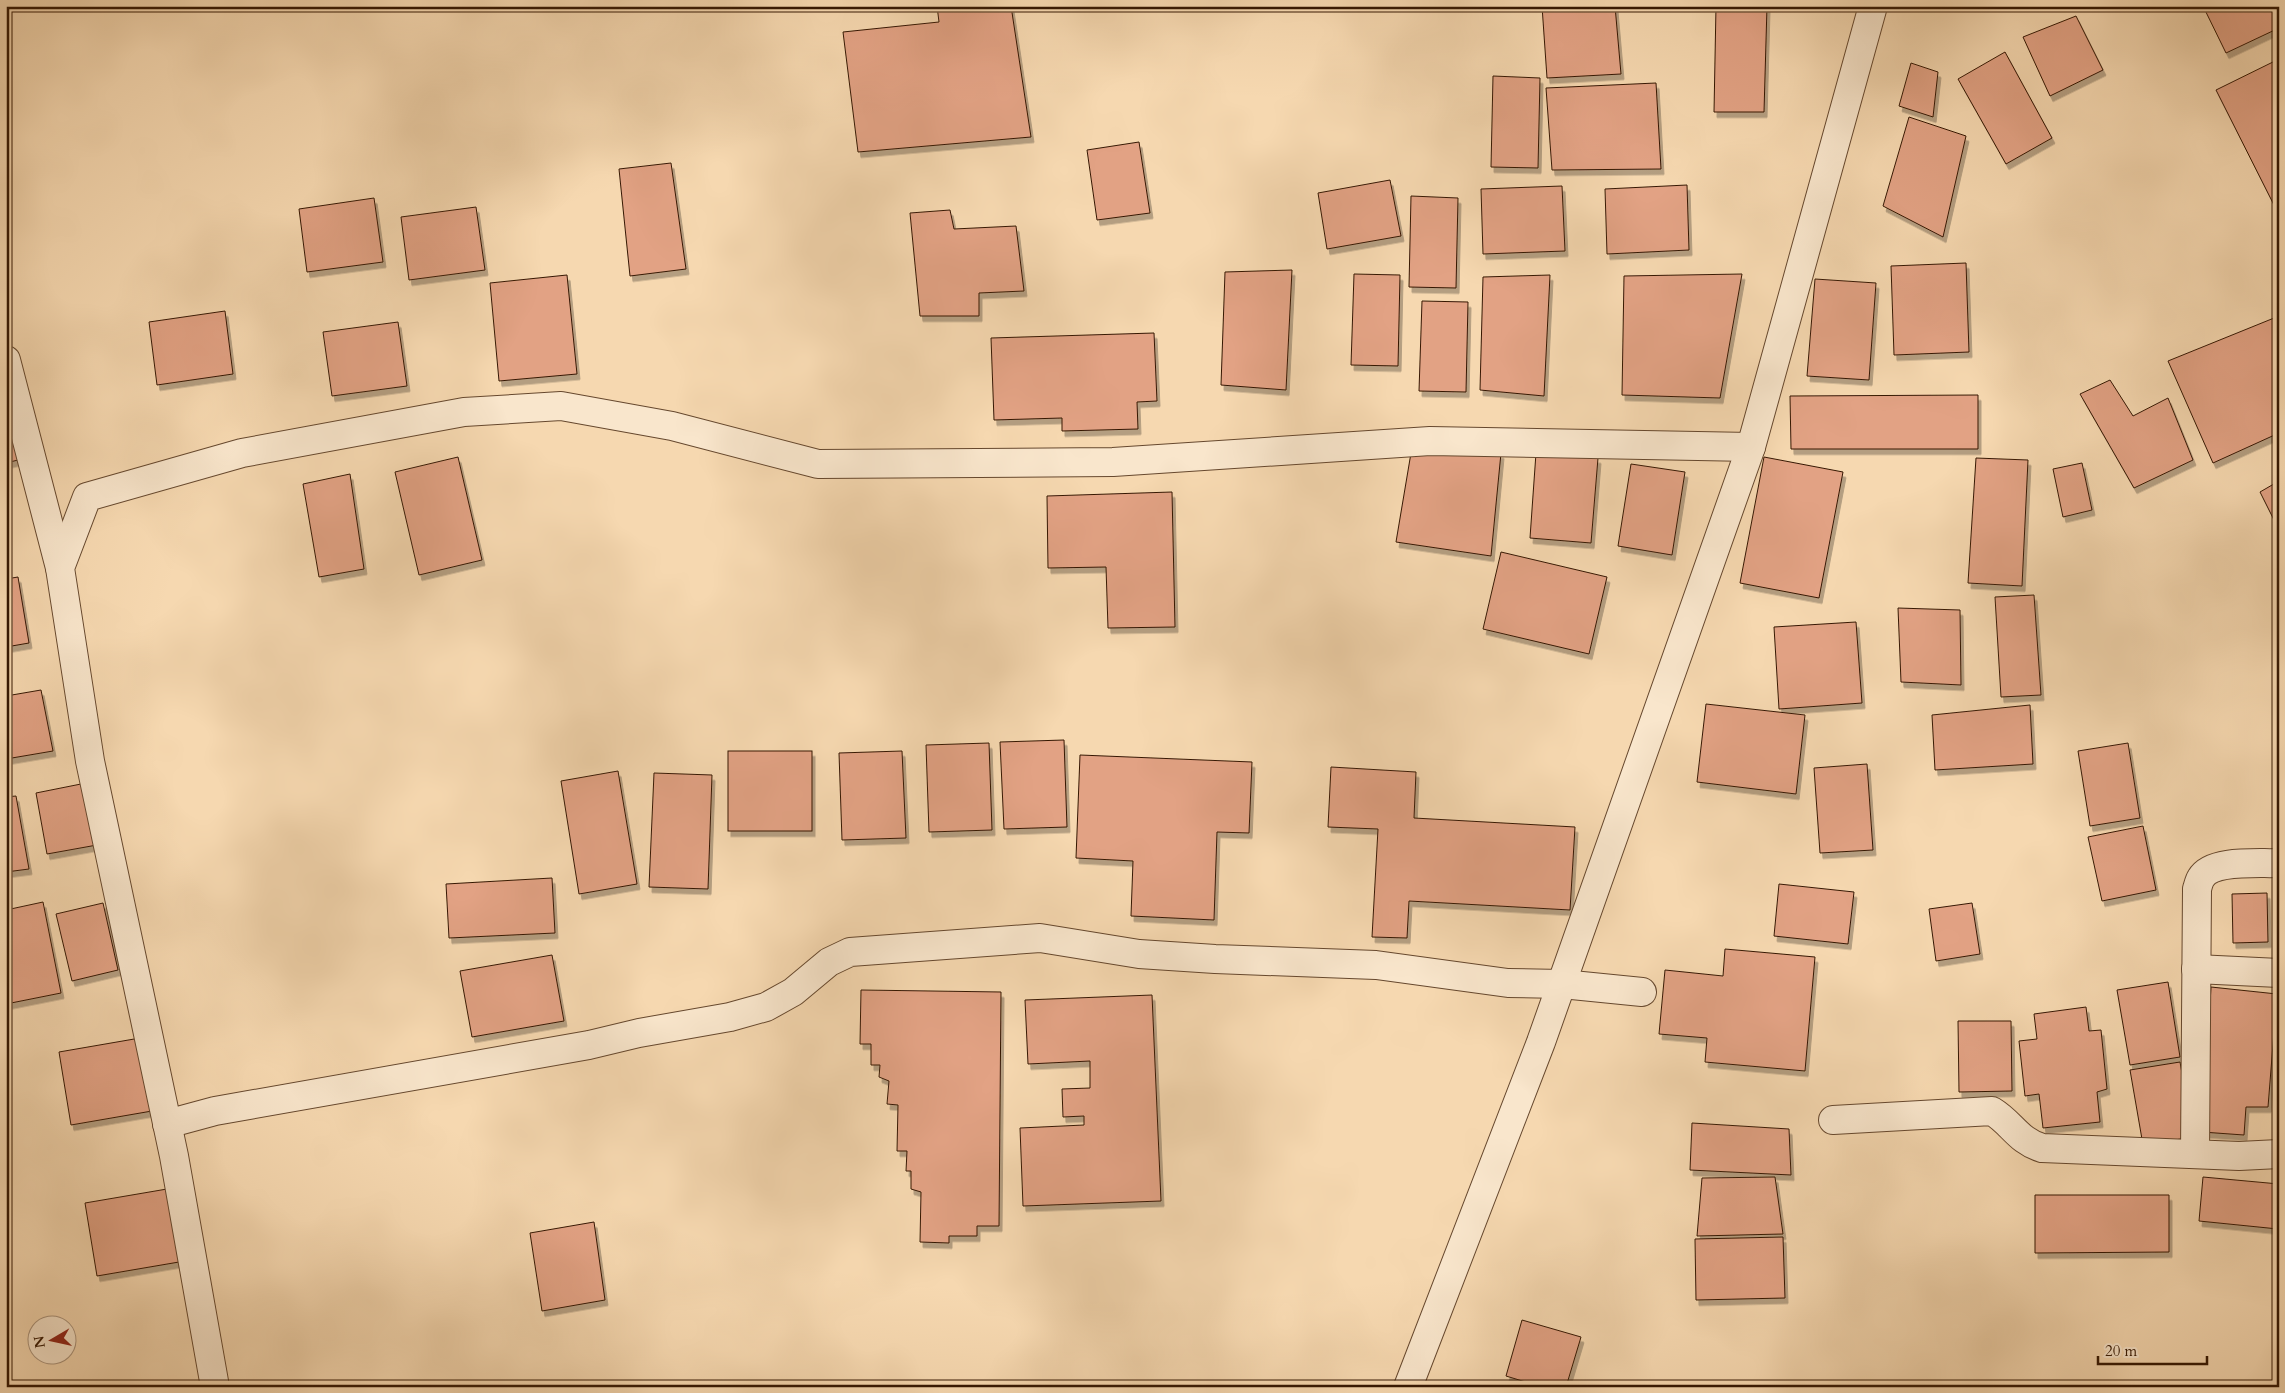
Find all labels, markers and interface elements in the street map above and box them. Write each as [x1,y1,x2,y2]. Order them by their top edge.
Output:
north arrow [28,1316,78,1366]
scale bar [2098,1333,2206,1365]
text: N [29,1334,50,1349]
text: 20 m [2105,1341,2137,1361]

